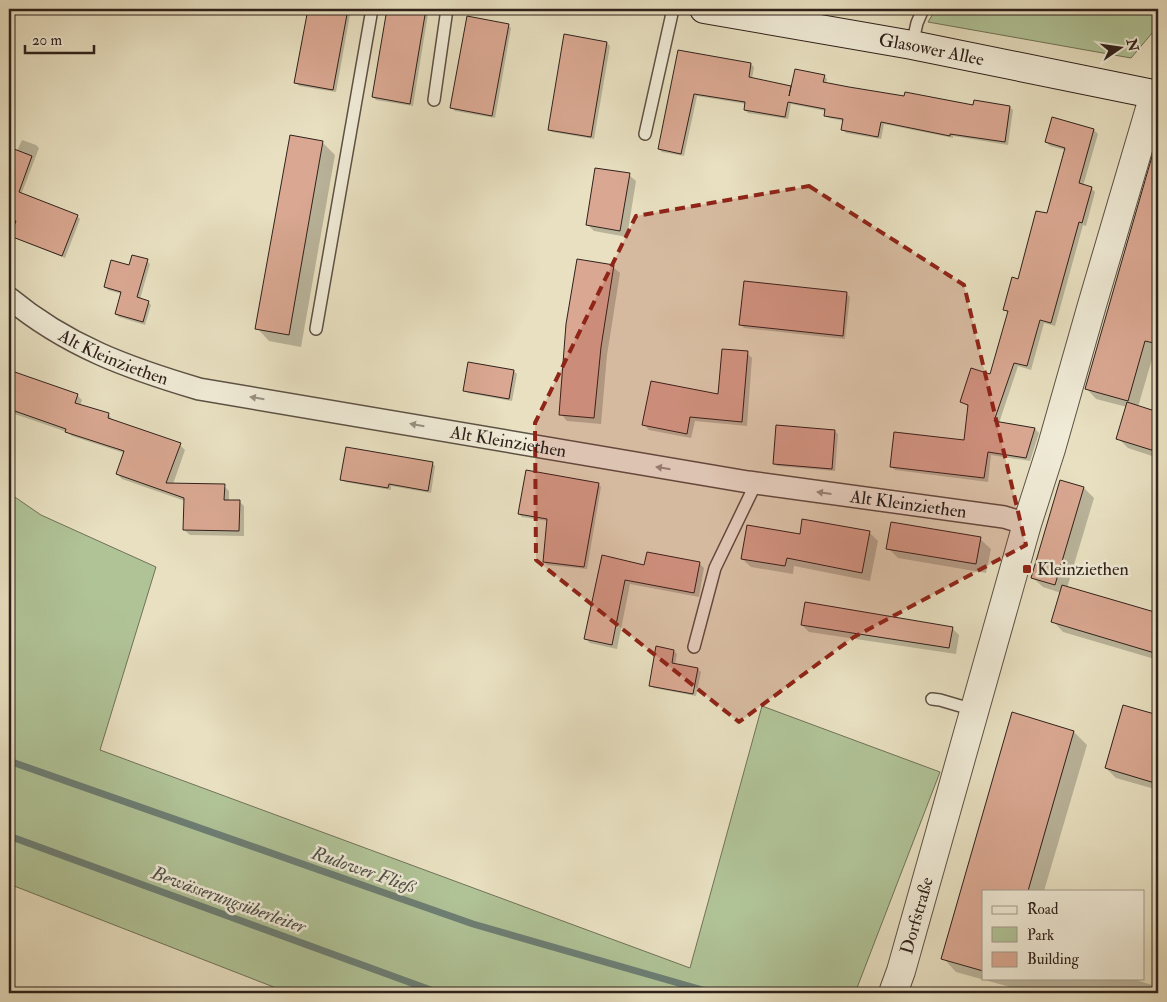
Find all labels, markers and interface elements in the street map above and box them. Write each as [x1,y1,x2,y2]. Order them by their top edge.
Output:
scale bar [25,22,94,54]
north arrow [1094,22,1144,72]
street label: Glasower Allee [877,28,986,71]
text: 20 m [32,31,62,50]
text: N [1122,36,1142,54]
street label: Alt Kleinziethen [53,324,171,391]
one-way arrow [248,394,264,402]
one-way arrow [408,421,424,429]
street label: Alt Kleinziethen [447,421,568,463]
one-way arrow [655,464,671,472]
street label: Alt Kleinziethen [848,485,968,524]
one-way arrow [815,489,831,497]
place label: Kleinziethen [1037,558,1129,581]
marker: Kleinziethen [1021,563,1033,575]
water label: Rudower Fließ [308,841,420,899]
water label: Bewässerungsüberleiter [147,861,310,939]
street label: Dorfstraße [895,874,939,957]
legend [982,890,1144,980]
text: Road [1027,900,1059,919]
text: Park [1027,926,1054,945]
text: Building [1027,950,1079,969]

